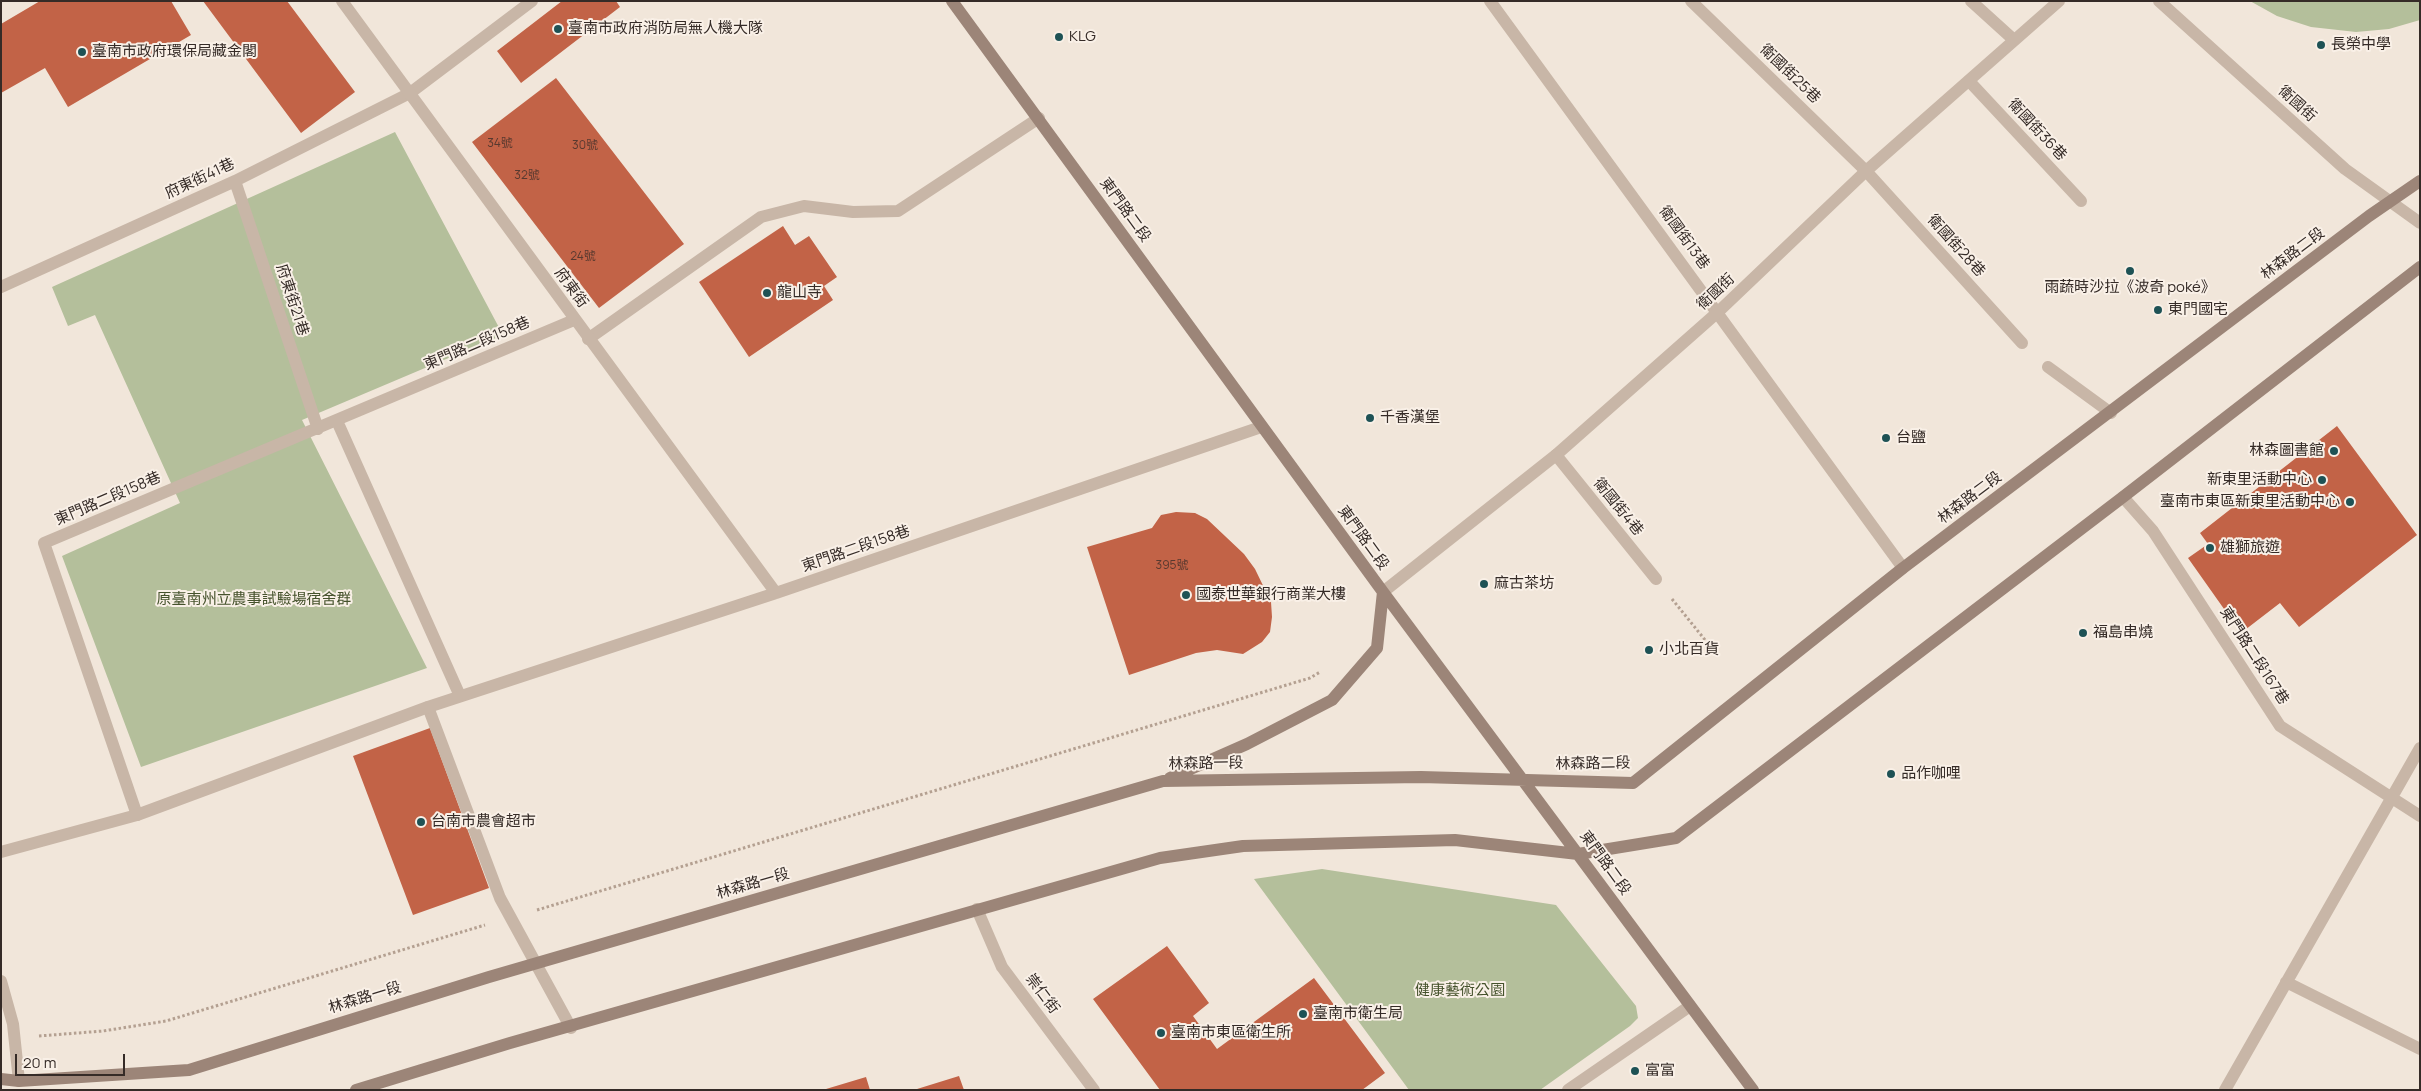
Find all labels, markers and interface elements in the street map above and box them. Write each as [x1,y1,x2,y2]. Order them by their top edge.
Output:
place label: 臺南市政府消防局無人機大隊 [568,20,763,38]
marker: 臺南市政府消防局無人機大隊 [552,23,564,35]
place label: KLG [1069,28,1096,46]
marker: KLG [1053,31,1065,43]
place label: 長榮中學 [2331,36,2391,54]
marker: 長榮中學 [2315,39,2327,51]
street label: 衛國街25巷 [1756,41,1824,107]
place label: 臺南市政府環保局藏金閣 [92,43,257,61]
marker: 臺南市政府環保局藏金閣 [76,46,88,58]
street label: 衛國街 [2274,82,2320,126]
street label: 衛國街36巷 [2004,95,2070,165]
house number: 34號 [487,137,513,151]
house number: 30號 [572,139,598,153]
street label: 府東街41巷 [162,155,238,203]
house number: 32號 [514,169,540,183]
street label: 東門路二段 [1096,174,1154,246]
street label: 衛國街13巷 [1655,203,1713,273]
street label: 衛國街28巷 [1923,211,1989,281]
street label: 林森路二段 [2258,224,2328,284]
house number: 24號 [570,250,596,264]
street label: 府東街21巷 [272,262,312,338]
street label: 府東街 [550,265,592,311]
marker: 雨蔬時沙拉《波奇 poké》 [2124,265,2136,277]
street label: 衛國街 [1693,270,1739,314]
place label: 雨蔬時沙拉《波奇 poké》 [2044,279,2216,297]
place label: 龍山寺 [777,284,822,302]
marker: 龍山寺 [761,287,773,299]
place label: 東門國宅 [2168,301,2228,319]
marker: 東門國宅 [2152,304,2164,316]
street label: 東門路二段158巷 [421,314,533,374]
place label: 千香漢堡 [1380,409,1440,427]
marker: 千香漢堡 [1364,412,1376,424]
place label: 台鹽 [1896,429,1926,447]
marker: 台鹽 [1880,432,1892,444]
place label: 林森圖書館 [2249,442,2324,460]
marker: 林森圖書館 [2328,445,2340,457]
street label: 林森路二段 [1935,468,2005,528]
street label: 東門路二段158巷 [52,469,164,529]
place label: 新東里活動中心 [2207,471,2312,489]
marker: 新東里活動中心 [2316,474,2328,486]
street label: 衛國街4巷 [1589,475,1647,539]
place label: 臺南市東區新東里活動中心 [2160,493,2340,511]
marker: 臺南市東區新東里活動中心 [2344,496,2356,508]
street label: 東門路二段 [1334,502,1392,574]
street label: 東門路二段158巷 [800,522,912,576]
place label: 雄獅旅遊 [2220,539,2280,557]
marker: 雄獅旅遊 [2204,542,2216,554]
house number: 395號 [1155,559,1189,573]
place label: 麻古茶坊 [1494,575,1554,593]
marker: 麻古茶坊 [1478,578,1490,590]
place label: 國泰世華銀行商業大樓 [1196,586,1346,604]
marker: 國泰世華銀行商業大樓 [1180,589,1192,601]
park label: 原臺南州立農事試驗場宿舍群 [157,591,351,609]
street label: 東門路二段167巷 [2216,604,2292,708]
place label: 福島串燒 [2093,624,2153,642]
marker: 福島串燒 [2077,627,2089,639]
place label: 小北百貨 [1659,641,1719,659]
marker: 小北百貨 [1643,644,1655,656]
street label: 林森路一段 [1168,754,1244,774]
street label: 林森路二段 [1555,754,1631,774]
place label: 品作咖哩 [1901,765,1961,783]
marker: 品作咖哩 [1885,768,1897,780]
place label: 台南市農會超市 [431,813,536,831]
marker: 台南市農會超市 [415,816,427,828]
street label: 東門路二段 [1576,827,1634,899]
street label: 林森路一段 [714,865,792,903]
street label: 崇仁街 [1021,971,1063,1017]
street label: 林森路一段 [327,978,403,1018]
park label: 健康藝術公園 [1415,982,1505,1000]
place label: 臺南市衛生局 [1313,1005,1403,1023]
marker: 臺南市衛生局 [1297,1008,1309,1020]
place label: 臺南市東區衛生所 [1171,1024,1291,1042]
marker: 臺南市東區衛生所 [1155,1027,1167,1039]
scale bar [18,1044,128,1076]
text: 20 m [23,1052,56,1073]
place label: 富富 [1645,1062,1675,1080]
marker: 富富 [1629,1065,1641,1077]

